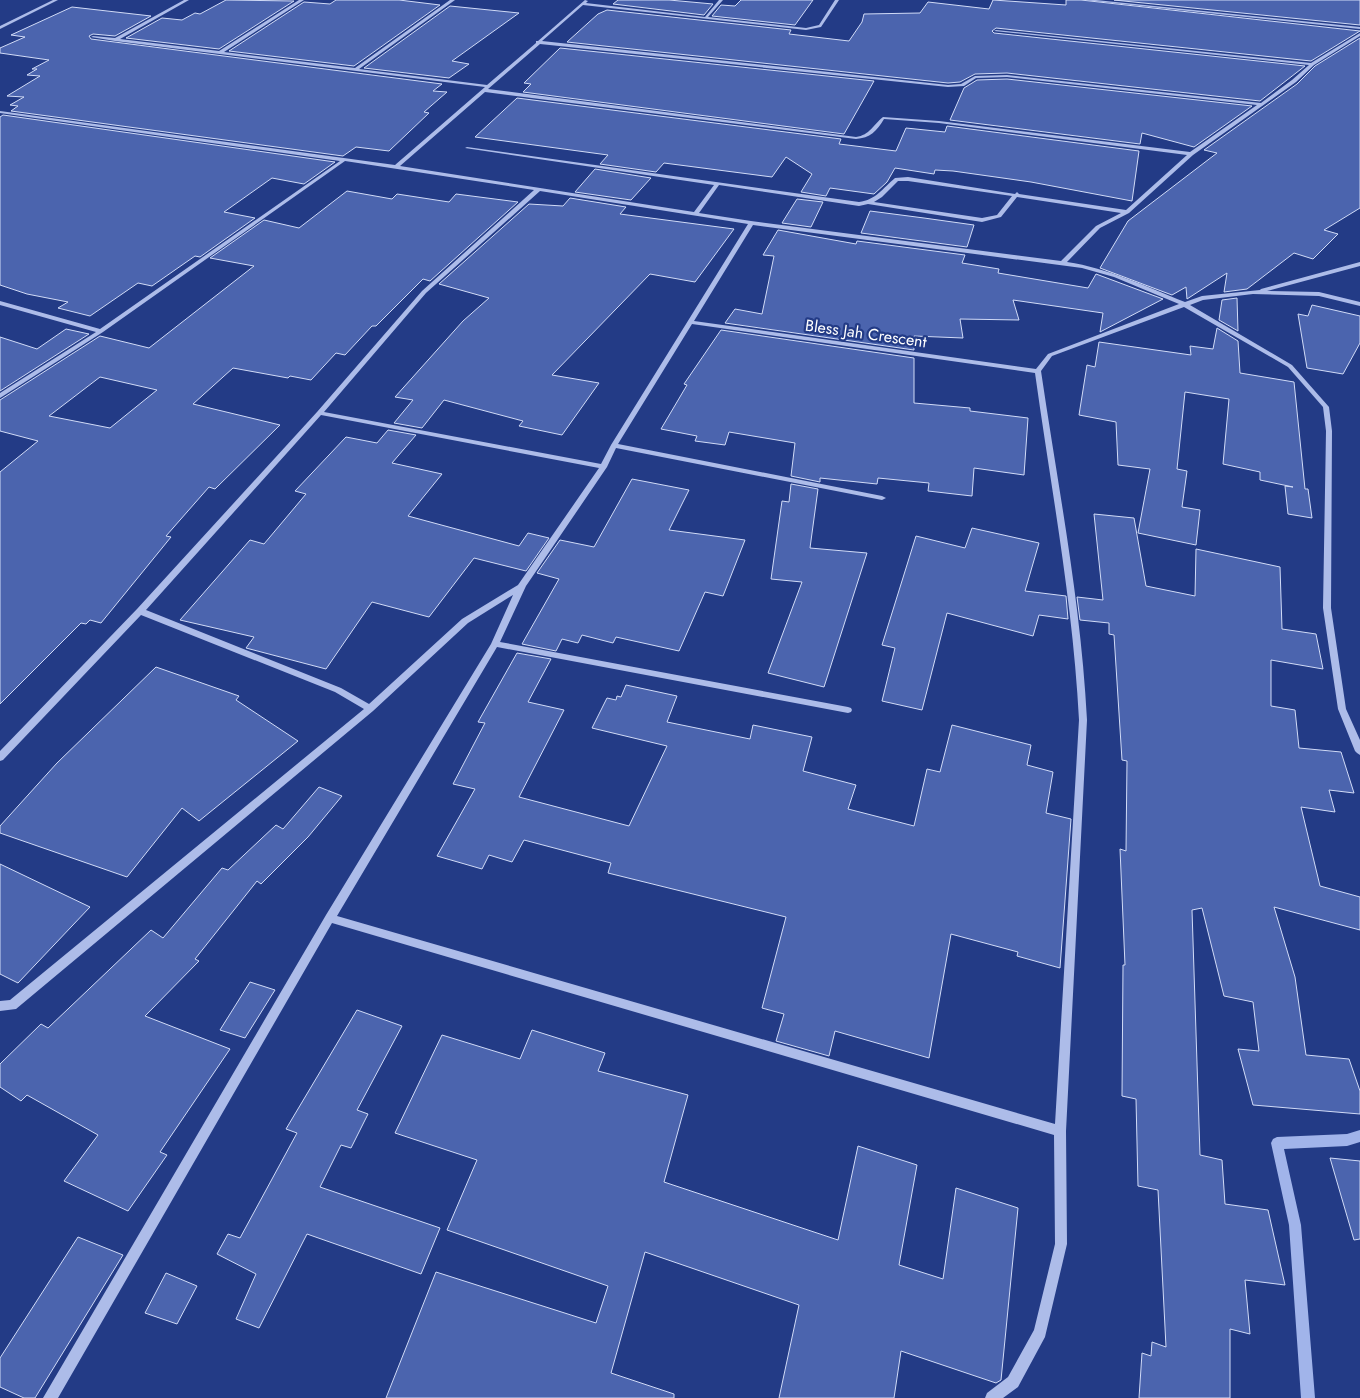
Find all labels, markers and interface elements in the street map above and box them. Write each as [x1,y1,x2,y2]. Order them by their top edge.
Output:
street label: Bless Jah Crescent [804,314,928,353]

